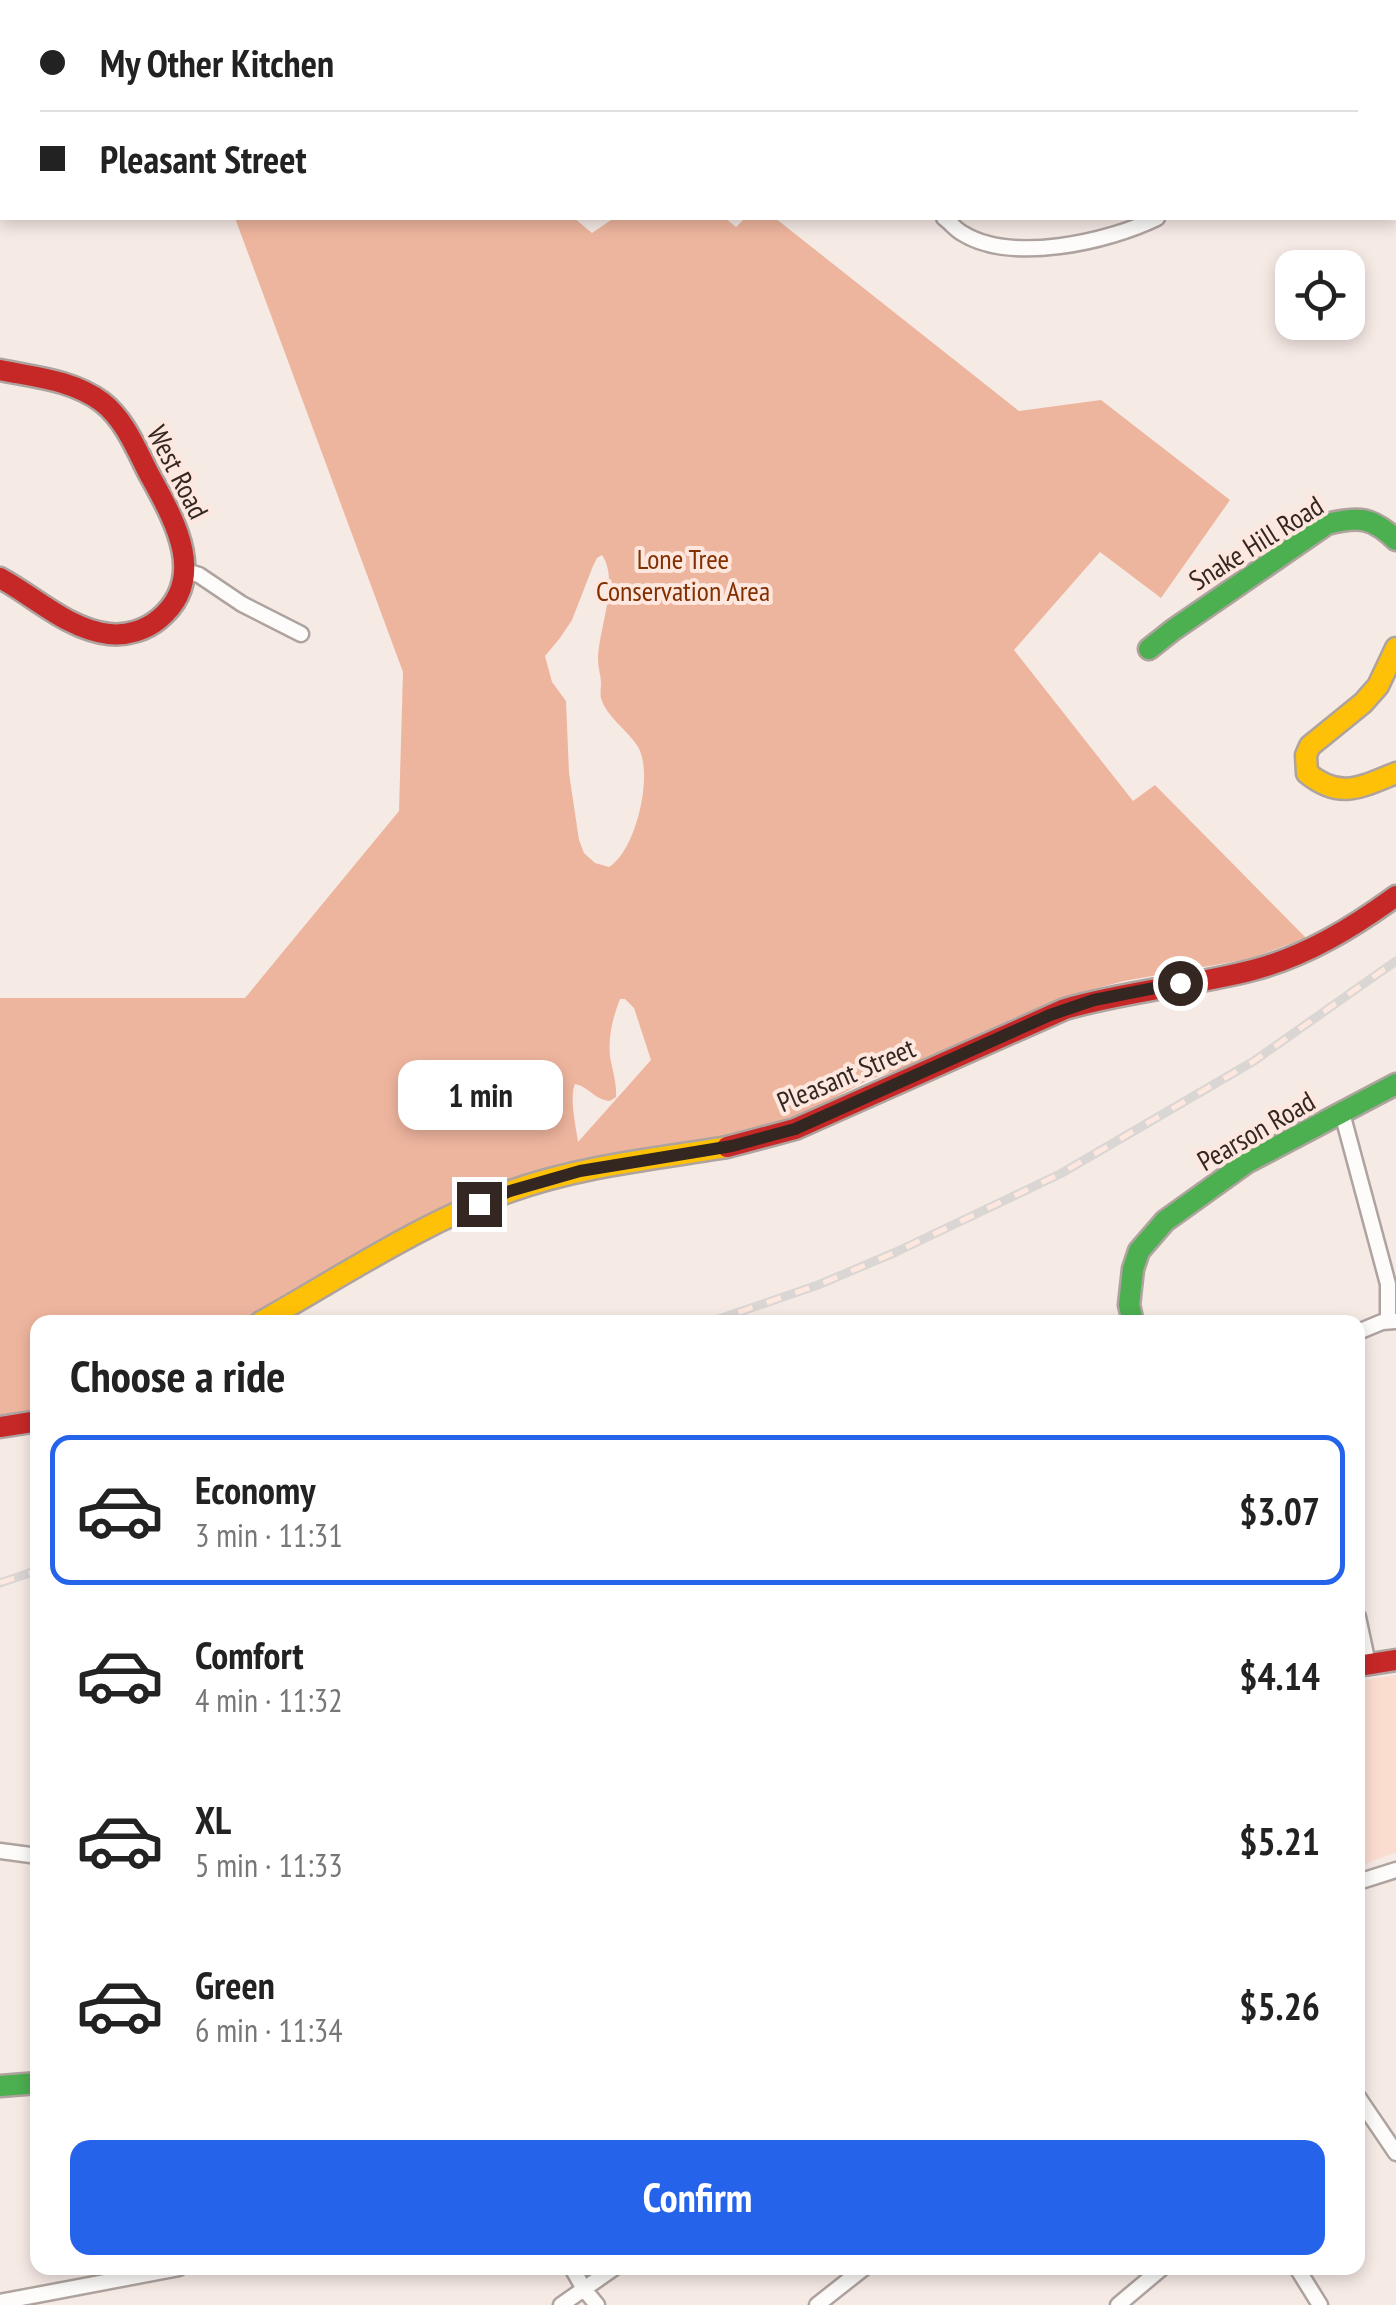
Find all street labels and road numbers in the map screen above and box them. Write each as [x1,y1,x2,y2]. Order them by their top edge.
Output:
street label: West Road [139,419,218,525]
street label: Snake Hill Road [1182,487,1330,598]
street label: Pleasant Street [771,1029,921,1120]
street label: Pearson Road [1190,1082,1321,1179]

